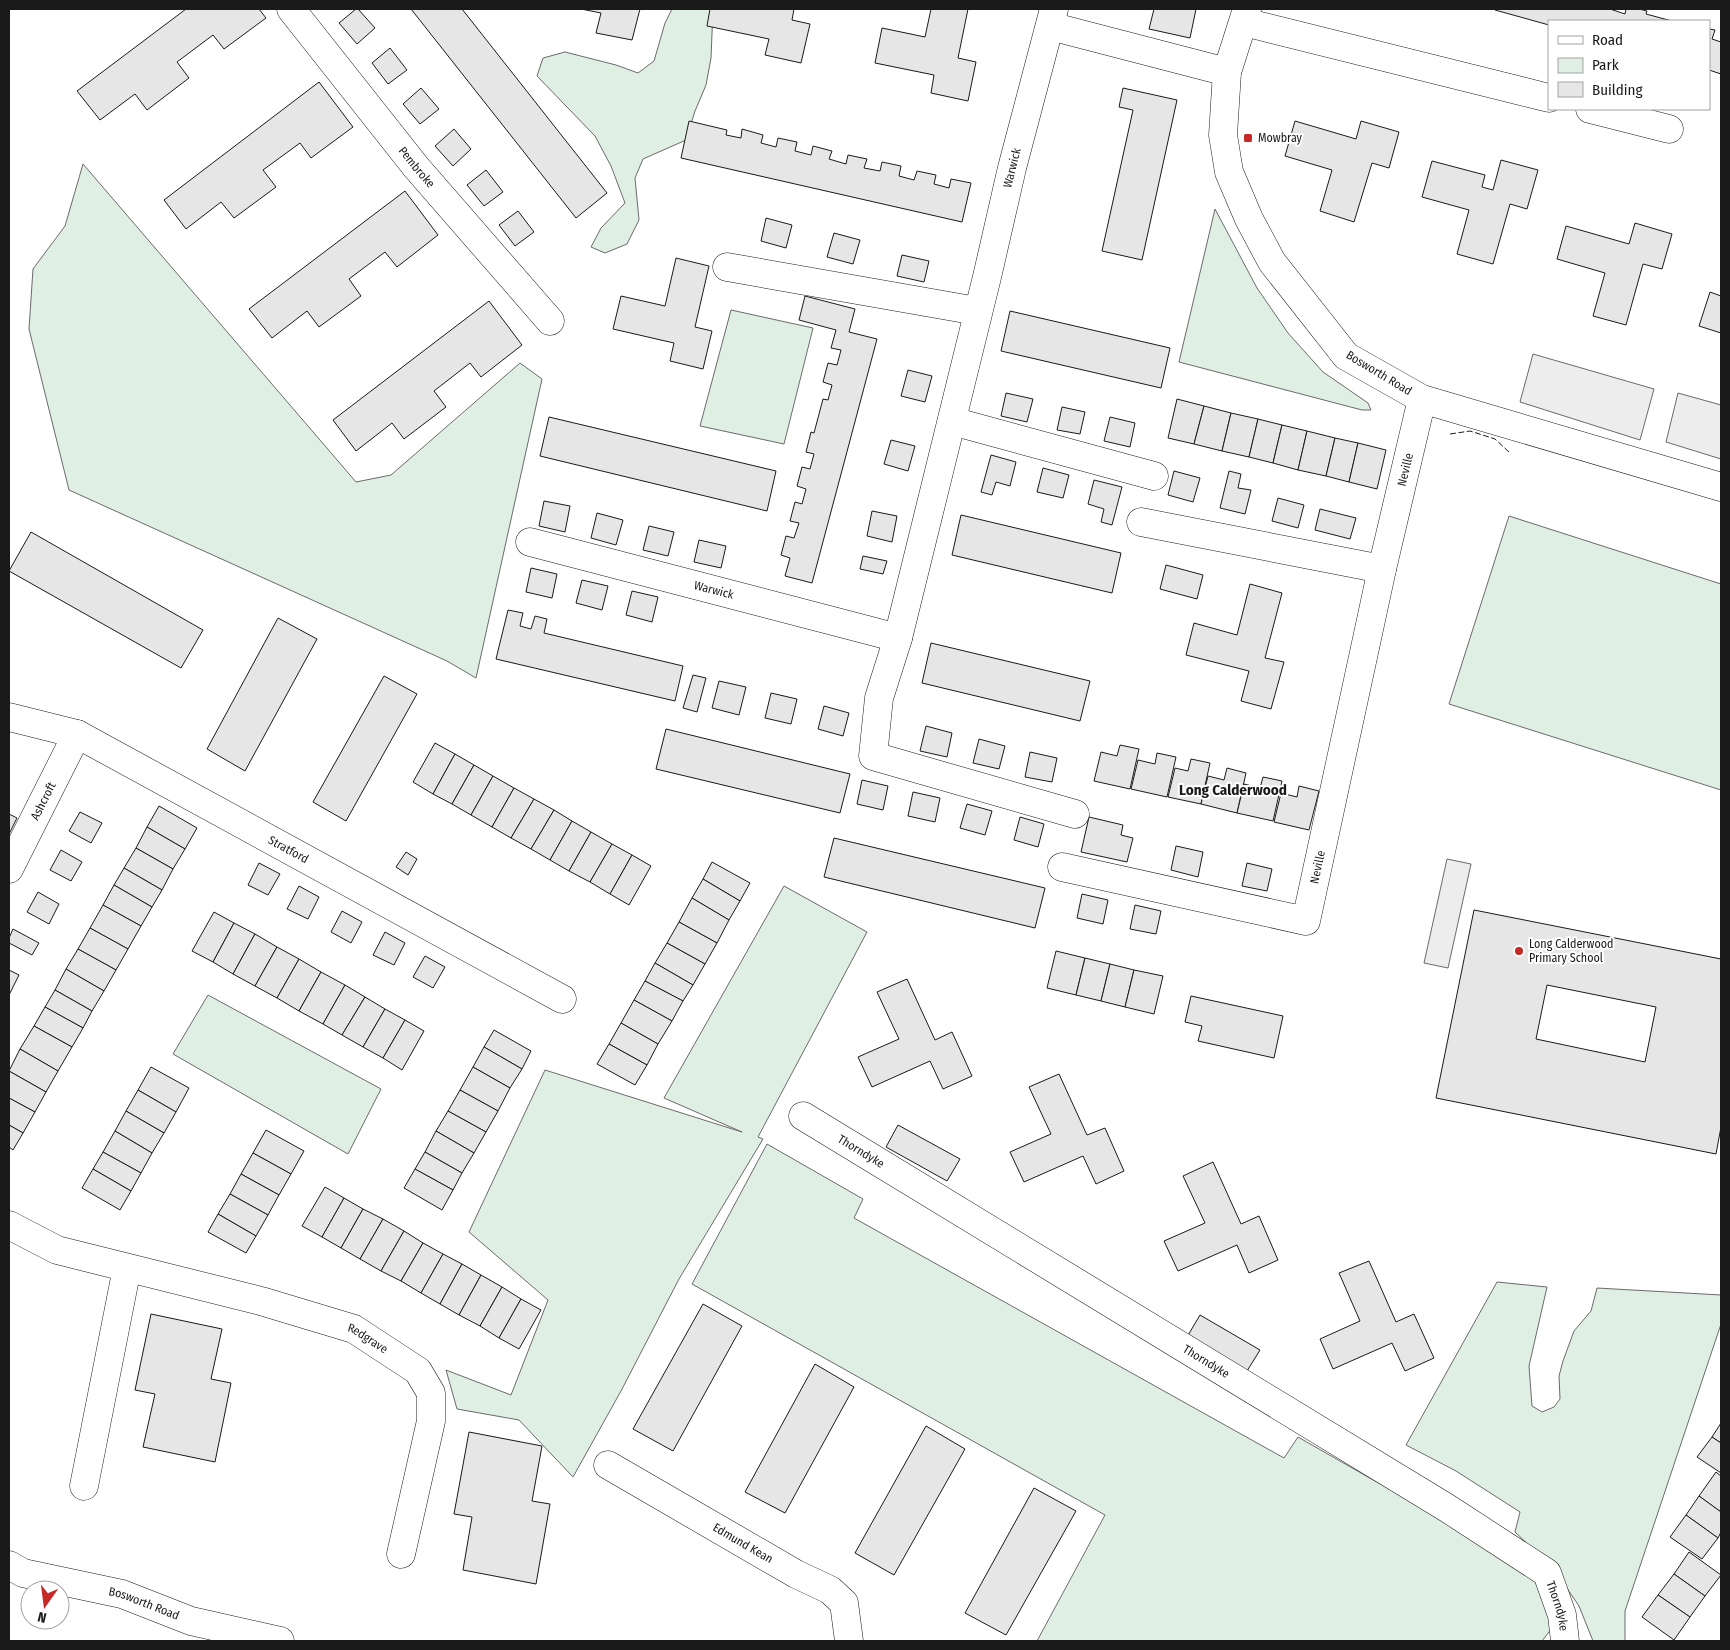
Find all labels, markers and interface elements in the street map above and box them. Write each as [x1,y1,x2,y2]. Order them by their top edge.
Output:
legend [1548,20,1710,110]
text: Road [1592,31,1623,49]
text: Park [1592,56,1619,74]
text: Building [1592,81,1643,99]
place label: Mowbray [1258,131,1303,145]
marker: Mowbray [1242,132,1254,144]
street label: Pembroke [396,144,438,191]
street label: Warwick [1000,146,1024,189]
street label: Bosworth Road [1344,348,1414,398]
street label: Neville [1395,452,1416,488]
street label: Warwick [693,578,736,602]
street label: Ashcroft [28,780,59,822]
district label: Long Calderwood [1179,781,1287,799]
street label: Stratford [266,833,311,866]
street label: Neville [1307,849,1328,885]
place label: Long Calderwood Primary School [1529,937,1613,965]
marker: Long Calderwood Primary School [1513,945,1525,957]
street label: Thorndyke [835,1132,887,1171]
street label: Redgrave [346,1321,391,1356]
street label: Thorndyke [1180,1342,1232,1381]
street label: Edmund Kean [710,1520,776,1566]
street label: Thorndyke [1543,1579,1571,1632]
north arrow [20,1580,70,1630]
street label: Bosworth Road [107,1584,181,1623]
text: N [36,1608,48,1626]

